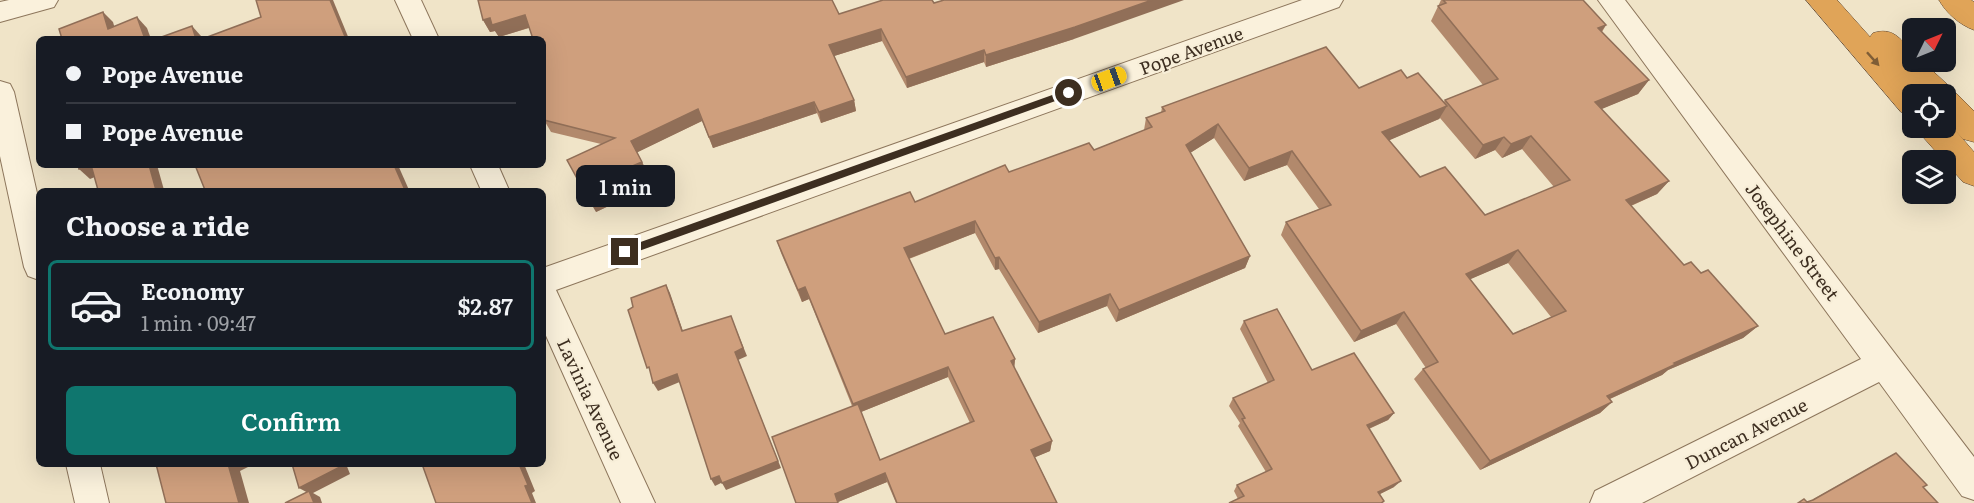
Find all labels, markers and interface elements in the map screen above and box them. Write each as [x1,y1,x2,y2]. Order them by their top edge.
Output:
north arrow [1902,18,1956,72]
map controls [1902,18,1956,204]
street label: Pope Avenue [1135,19,1247,81]
one-way arrow [1866,51,1879,66]
text: Pope Avenue [102,57,243,90]
car [1089,64,1129,94]
route start [1055,79,1082,106]
button: locate [1902,84,1956,138]
text: Pope Avenue [102,115,243,148]
button: layers [1902,150,1956,204]
callout: 1 min [576,165,674,207]
text: 1 min [599,171,652,201]
street label: Josephine Street [1740,176,1847,306]
text: Choose a ride [66,204,249,244]
route end [611,238,638,265]
text: Economy [141,274,244,307]
icon: car [69,278,123,332]
text: $2.87 [457,289,513,322]
text: 1 min · 09:47 [141,307,256,337]
street label: Lavinia Avenue [551,334,631,464]
button: Confirm [66,386,516,455]
street label: Duncan Avenue [1680,391,1812,475]

